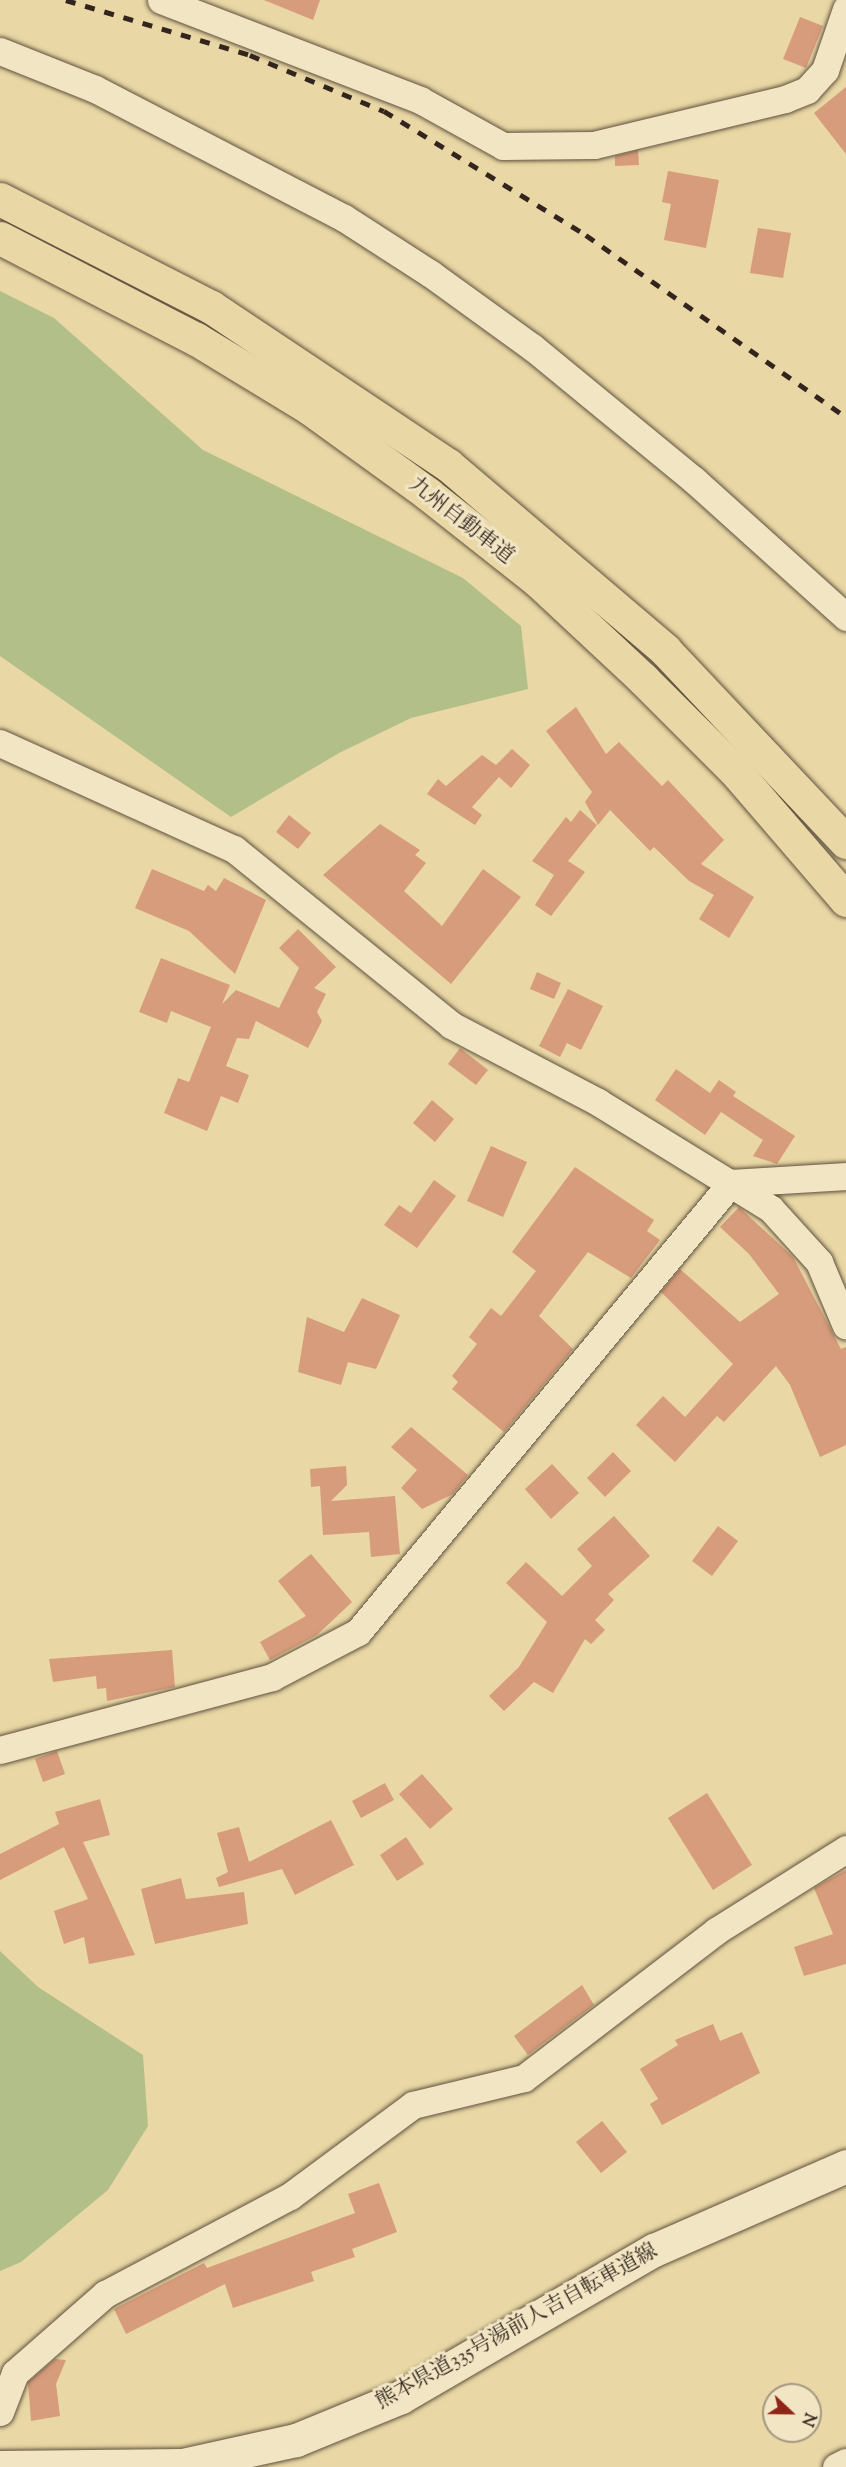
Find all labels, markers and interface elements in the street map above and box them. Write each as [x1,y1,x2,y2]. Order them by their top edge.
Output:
street label: 九州自動車道 [404,472,518,570]
street label: 熊本県道335号湯前人吉自転車道線 [372,2239,662,2415]
north arrow [762,2383,822,2443]
text: N [794,2409,820,2429]

